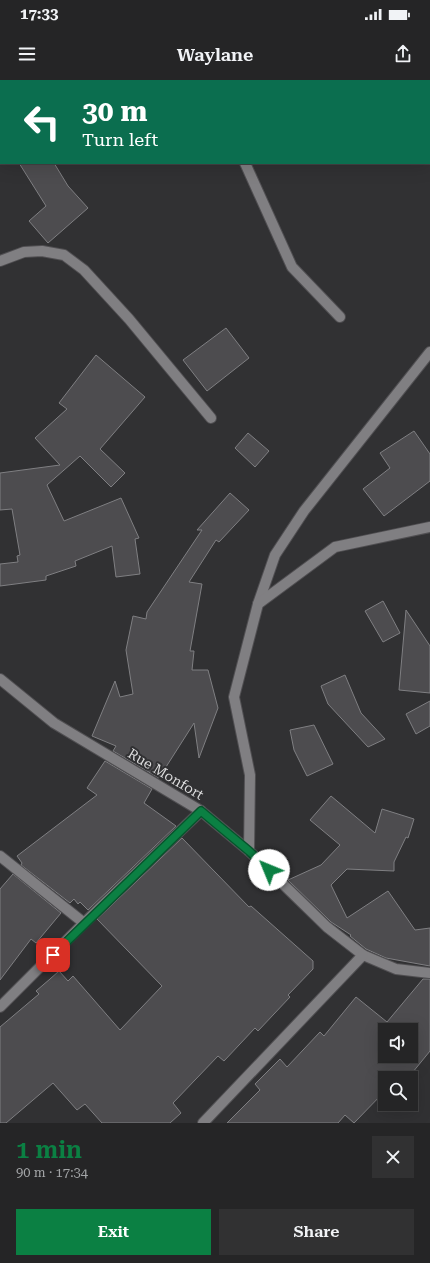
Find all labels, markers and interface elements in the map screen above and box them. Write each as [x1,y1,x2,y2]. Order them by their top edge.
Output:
text: 17:33 [20,5,58,23]
icon: menu [16,43,38,65]
icon: share [392,43,414,65]
text: Waylane [177,44,253,65]
text: 30 m [82,95,147,128]
icon: left [16,96,68,148]
text: Turn left [82,129,158,150]
street label: Rue Monfort [125,745,207,803]
position arrow [248,849,290,891]
pin [36,938,70,972]
icon: arrive [42,944,64,966]
map controls [378,1023,418,1111]
button: sound [378,1023,418,1063]
button: search [378,1071,418,1111]
text: 1 min [16,1136,82,1164]
button: close [372,1136,414,1178]
text: 90 m · 17:34 [16,1165,88,1180]
button: Exit [16,1209,211,1255]
button: Share [219,1209,414,1255]

